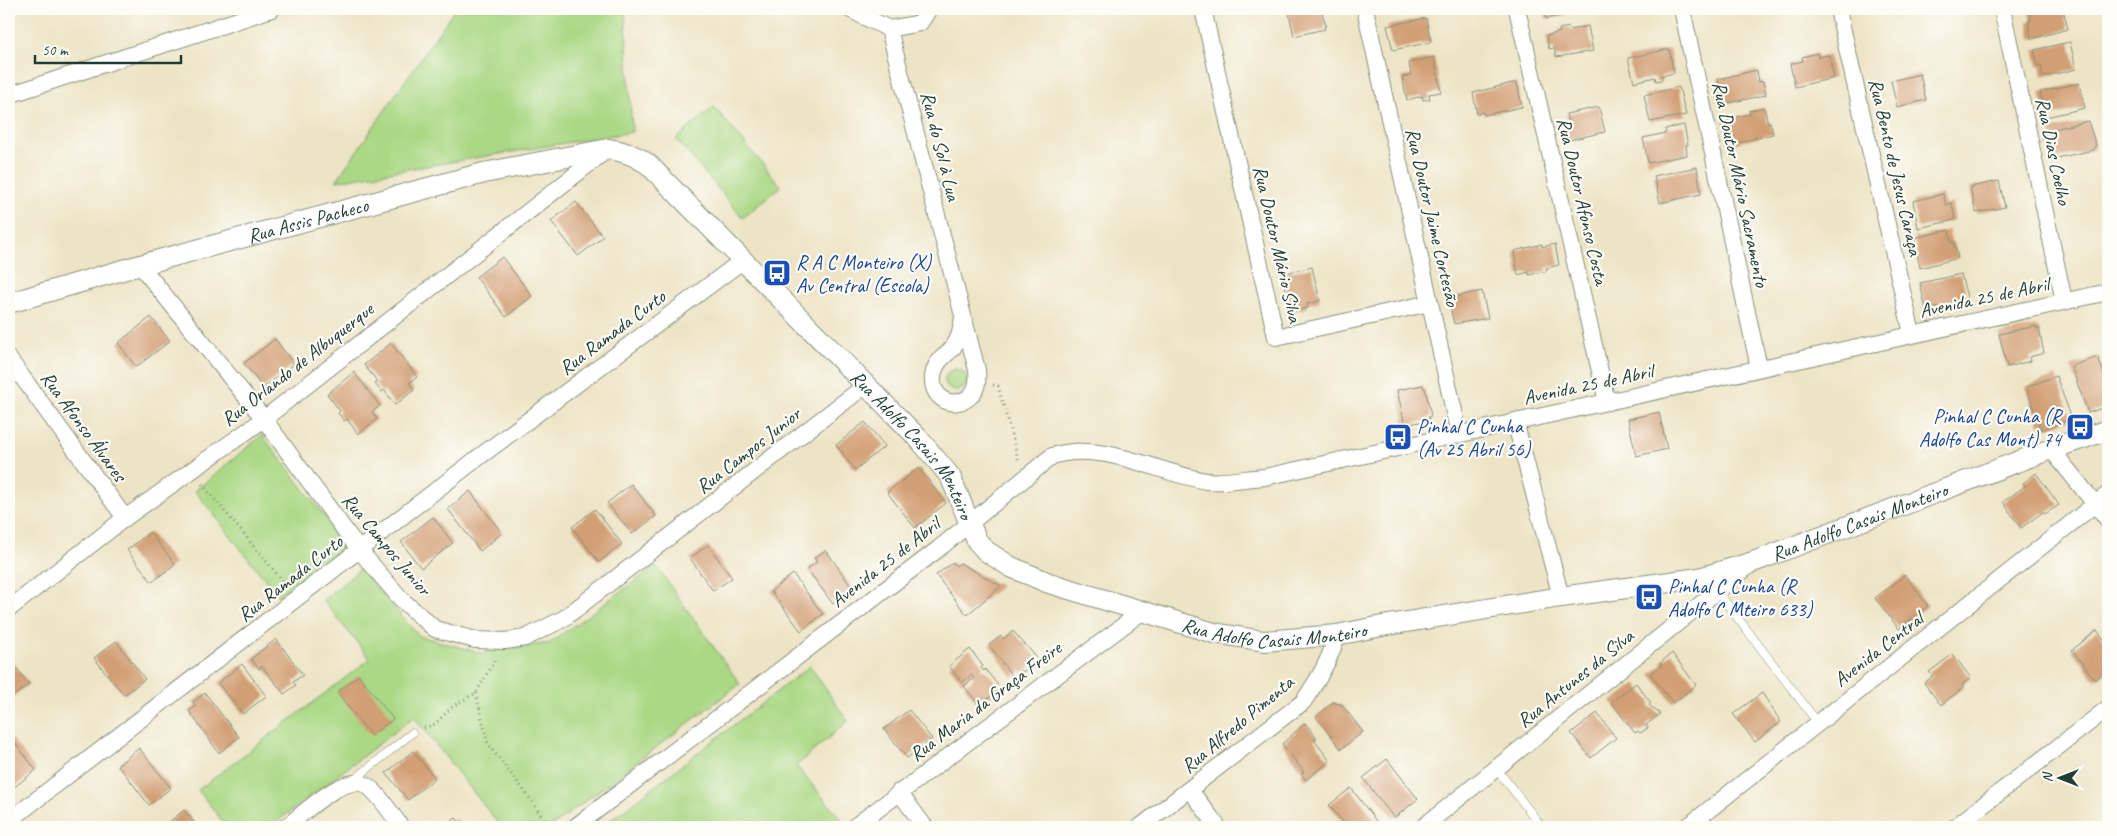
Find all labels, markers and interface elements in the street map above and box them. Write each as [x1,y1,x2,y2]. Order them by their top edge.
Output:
scale bar [35,32,181,64]
text: 50 m [42,41,69,60]
street label: Rua Bento de Jesus Caraça [1863,76,1928,259]
street label: Rua Doutor Mário Sacramento [1707,79,1775,290]
street label: Rua do Sol à Lua [915,89,967,205]
street label: Rua Dias Coelho [2030,95,2077,208]
street label: Rua Doutor Afonso Costa [1551,115,1614,289]
street label: Rua Doutor Jaime Cortesão [1400,125,1465,310]
street label: Rua Doutor Mário Silva [1247,163,1308,326]
street label: Rua Assis Pacheco [245,192,372,249]
place label: R A C Monteiro (X) Av Central (Escola) [796,250,932,298]
bus stop icon: R A C Monteiro (X) Av Central (Escola) [762,258,792,288]
street label: Avenida 25 de Abril [1917,271,2055,323]
street label: Rua Ramada Curto [554,284,671,381]
street label: Rua Orlando de Albuquerque [216,296,380,432]
street label: Avenida 25 de Abril [1521,358,1659,410]
street label: Rua Adolfo Casais Monteiro [845,365,979,525]
street label: Rua Afonso Álvares [35,366,133,488]
street label: Rua Campos Junior [691,401,807,499]
place label: Pinhal C Cunha (R Adolfo Cas Mont) 74 [1919,404,2063,452]
bus stop icon: Pinhal C Cunha (R Adolfo Cas Mont) 74 [2065,412,2095,442]
place label: Pinhal C Cunha (Av 25 Abril 56) [1417,414,1532,462]
bus stop icon: Pinhal C Cunha (Av 25 Abril 56) [1383,422,1413,452]
street label: Rua Adolfo Casais Monteiro [1768,477,1953,567]
street label: Rua Campos Junior [336,488,438,602]
street label: Avenida 25 de Abril [826,510,948,613]
street label: Rua Ramada Curto [233,529,349,627]
place label: Pinhal C Cunha (R Adolfo C Mteiro 633) [1668,574,1814,622]
bus stop icon: Pinhal C Cunha (R Adolfo C Mteiro 633) [1634,582,1664,612]
street label: Avenida Central [1829,604,1931,692]
street label: Rua Adolfo Casais Monteiro [1179,612,1371,655]
street label: Rua Antunes da Silva [1512,623,1640,733]
street label: Rua Maria da Graça Freire [904,635,1068,767]
street label: Rua Alfredo Pimenta [1176,669,1300,779]
north arrow [2034,754,2084,804]
text: N [2039,771,2056,782]

